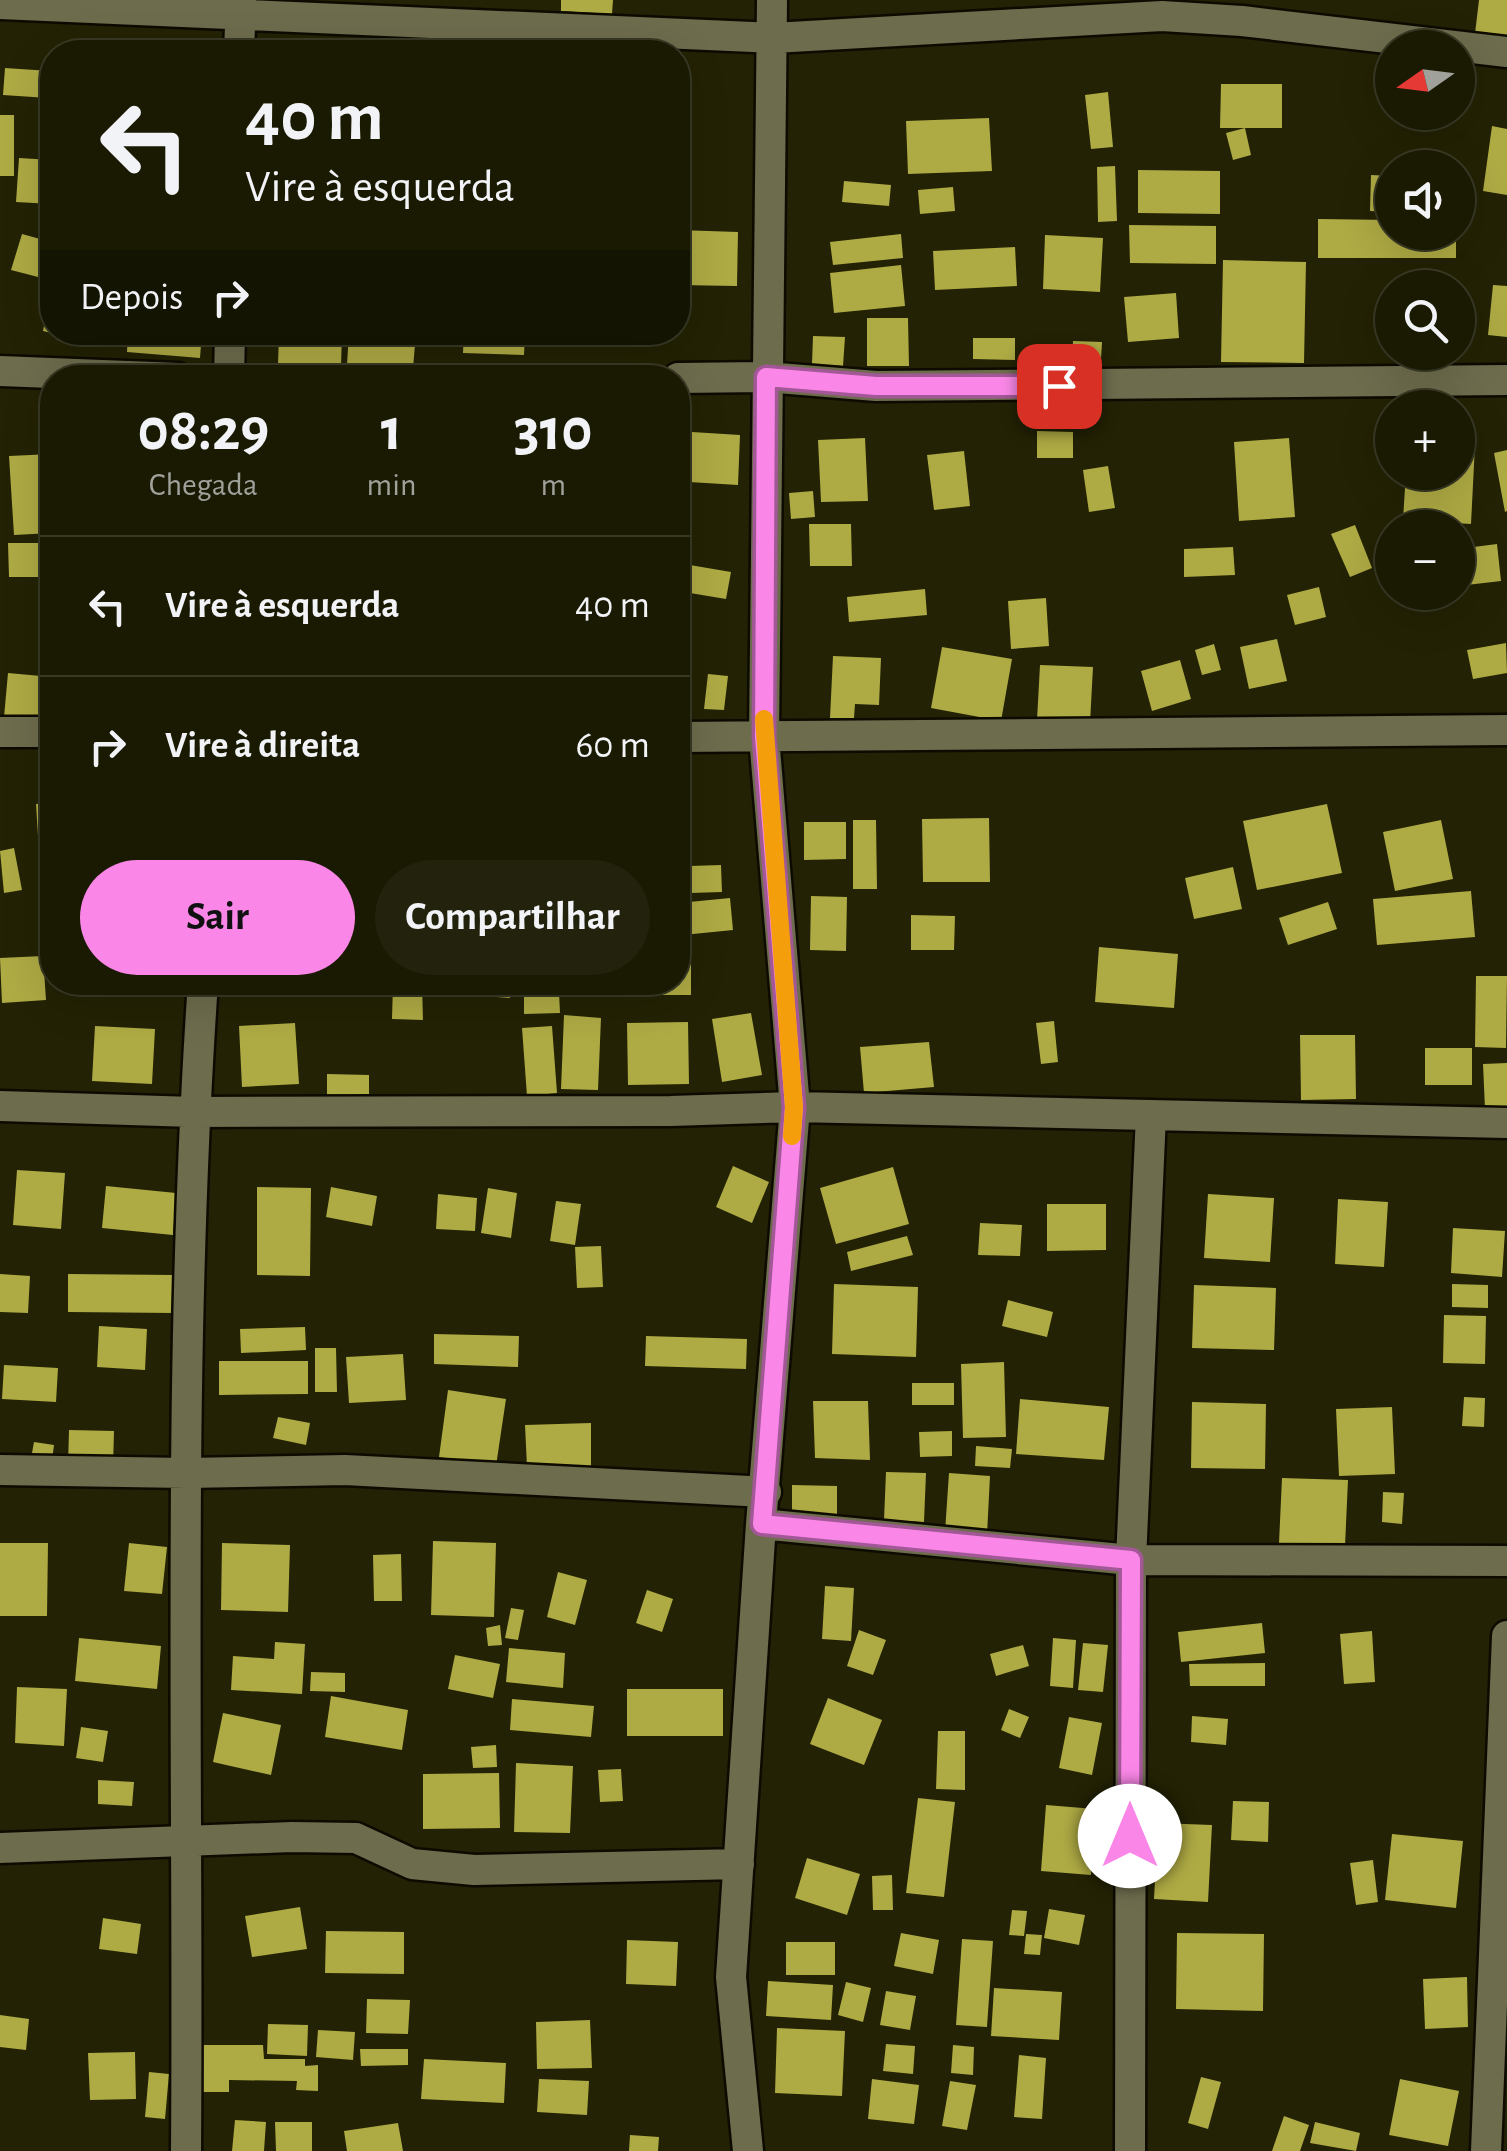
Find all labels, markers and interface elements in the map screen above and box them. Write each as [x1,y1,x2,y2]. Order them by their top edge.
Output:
north arrow [1375,30,1475,130]
map controls [1375,30,1475,610]
icon: left [80,80,210,210]
text: 40 m [245,83,384,153]
button: sound [1375,150,1475,250]
text: Vire à esquerda [245,165,515,210]
icon: right [203,270,258,325]
button: search [1375,270,1475,370]
text: Depois [80,279,183,317]
pin [1017,344,1102,429]
icon: arrive [1032,359,1087,414]
button: + [1375,390,1475,490]
text: 08:29 [137,401,269,461]
text: 1 [381,401,402,461]
text: 310 [514,401,593,461]
text: Chegada [149,469,258,501]
text: min [367,469,416,501]
text: m [540,469,566,501]
button: − [1375,510,1475,610]
icon: left [80,579,135,634]
text: Vire à esquerda [165,587,400,625]
text: 40 m [575,587,650,625]
icon: right [80,719,135,774]
text: Vire à direita [165,727,360,765]
text: 60 m [575,727,650,765]
button: Sair [80,860,355,975]
button: Compartilhar [375,860,650,975]
position arrow [1078,1784,1182,1888]

